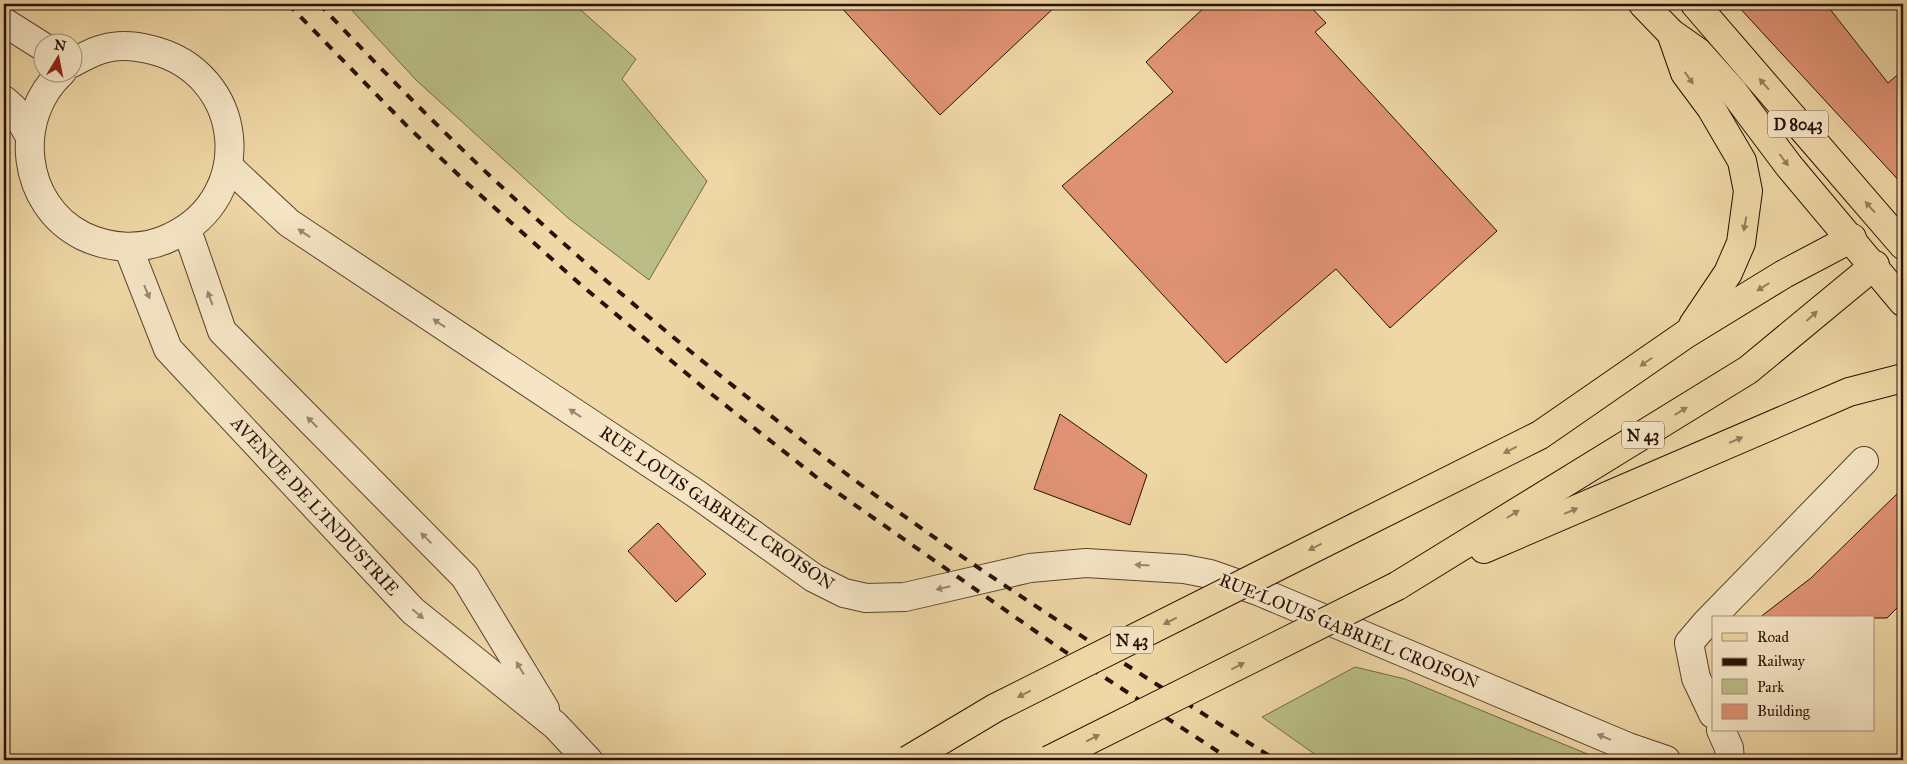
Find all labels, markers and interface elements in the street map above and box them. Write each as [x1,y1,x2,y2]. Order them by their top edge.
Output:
north arrow [32,32,82,82]
text: N [53,36,68,55]
one-way arrow [1684,71,1694,85]
one-way arrow [1758,77,1769,90]
road number: D 8043 [1768,110,1828,138]
one-way arrow [1779,153,1790,166]
one-way arrow [1865,201,1876,213]
one-way arrow [1740,217,1748,233]
one-way arrow [297,228,311,237]
one-way arrow [1757,282,1770,291]
one-way arrow [143,285,151,299]
one-way arrow [206,291,213,306]
one-way arrow [1806,310,1819,321]
one-way arrow [433,318,446,327]
one-way arrow [1639,357,1653,367]
one-way arrow [1675,406,1688,415]
one-way arrow [568,408,581,417]
street label: AVENUE DE L'INDUSTRIE [226,411,404,600]
one-way arrow [306,416,318,428]
street label: RUE LOUIS GABRIEL CROISON [595,421,839,595]
road number: N 43 [1622,422,1664,448]
one-way arrow [1729,436,1743,444]
one-way arrow [1503,446,1517,454]
one-way arrow [1564,507,1578,515]
one-way arrow [1507,510,1520,519]
one-way arrow [420,532,432,544]
one-way arrow [1308,544,1322,552]
one-way arrow [1134,560,1150,568]
street label: RUE LOUIS GABRIEL CROISON [1216,569,1482,693]
one-way arrow [934,585,950,593]
one-way arrow [411,608,423,620]
one-way arrow [1162,616,1177,625]
legend [1712,616,1874,732]
road number: N 43 [1111,626,1153,654]
text: Road [1757,628,1789,646]
text: Railway [1757,652,1806,670]
one-way arrow [516,662,525,675]
one-way arrow [1231,662,1245,670]
text: Park [1757,678,1784,696]
one-way arrow [1017,690,1032,698]
text: Building [1757,702,1811,720]
one-way arrow [1597,732,1611,740]
one-way arrow [1086,734,1100,742]

